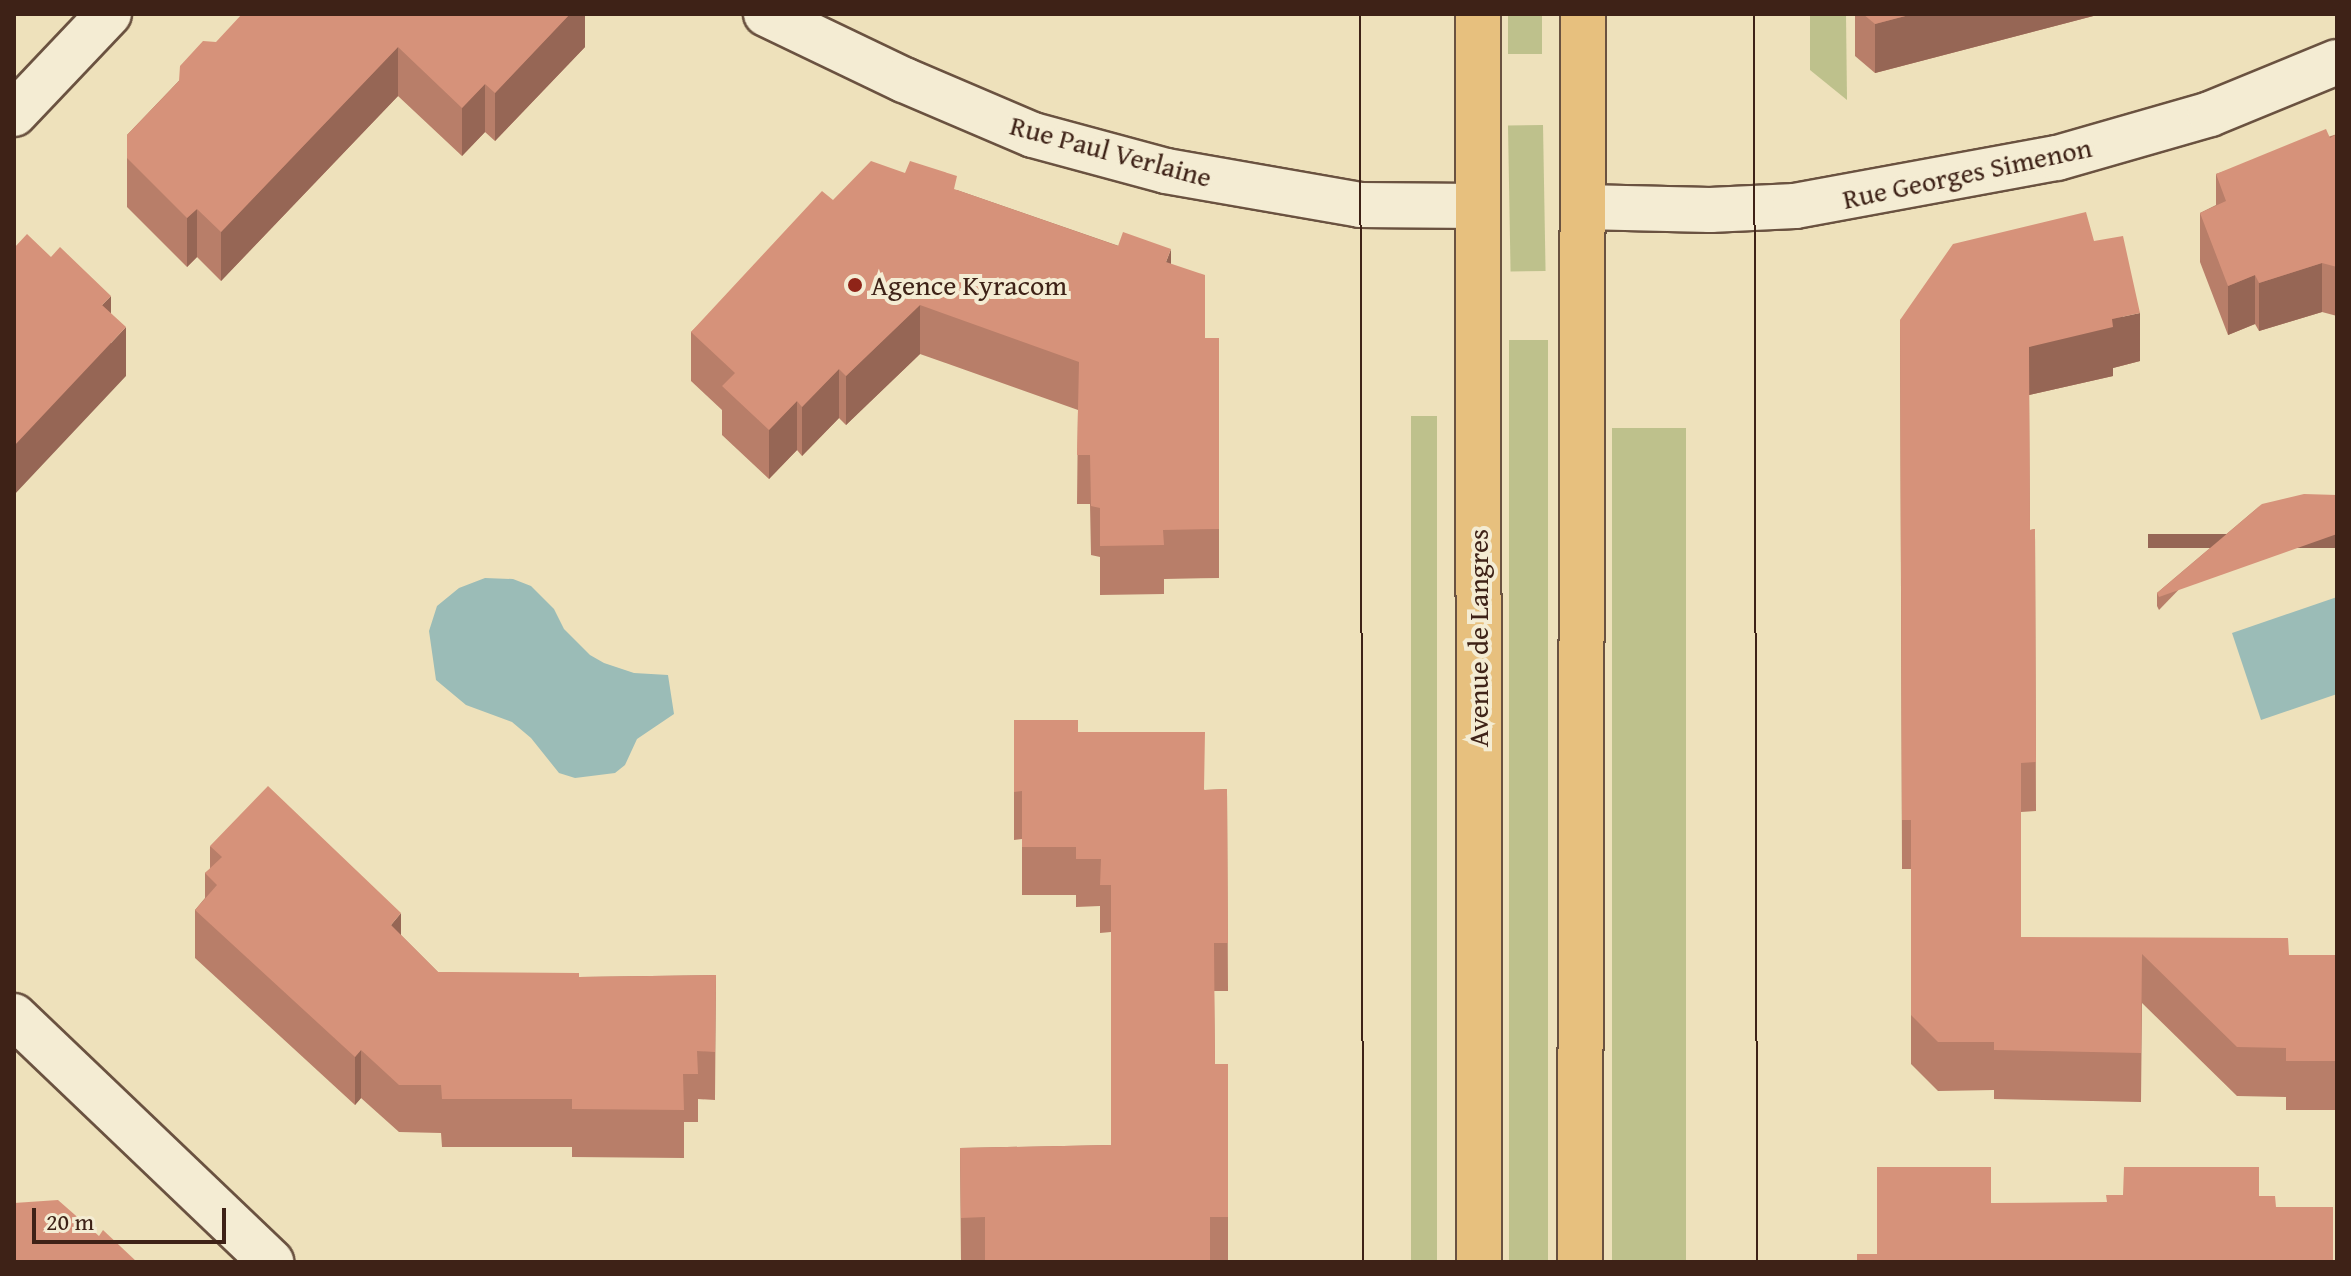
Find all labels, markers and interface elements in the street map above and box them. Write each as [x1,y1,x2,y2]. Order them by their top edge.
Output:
street label: Rue Paul Verlaine [1007,108,1215,194]
street label: Rue Georges Simenon [1839,130,2095,216]
place label: Agence Kyracom [871,268,1067,302]
marker: Agence Kyracom [846,276,864,294]
street label: Avenue de Langres [1461,529,1495,747]
scale bar [36,1192,230,1242]
text: 20 m [46,1204,94,1239]

